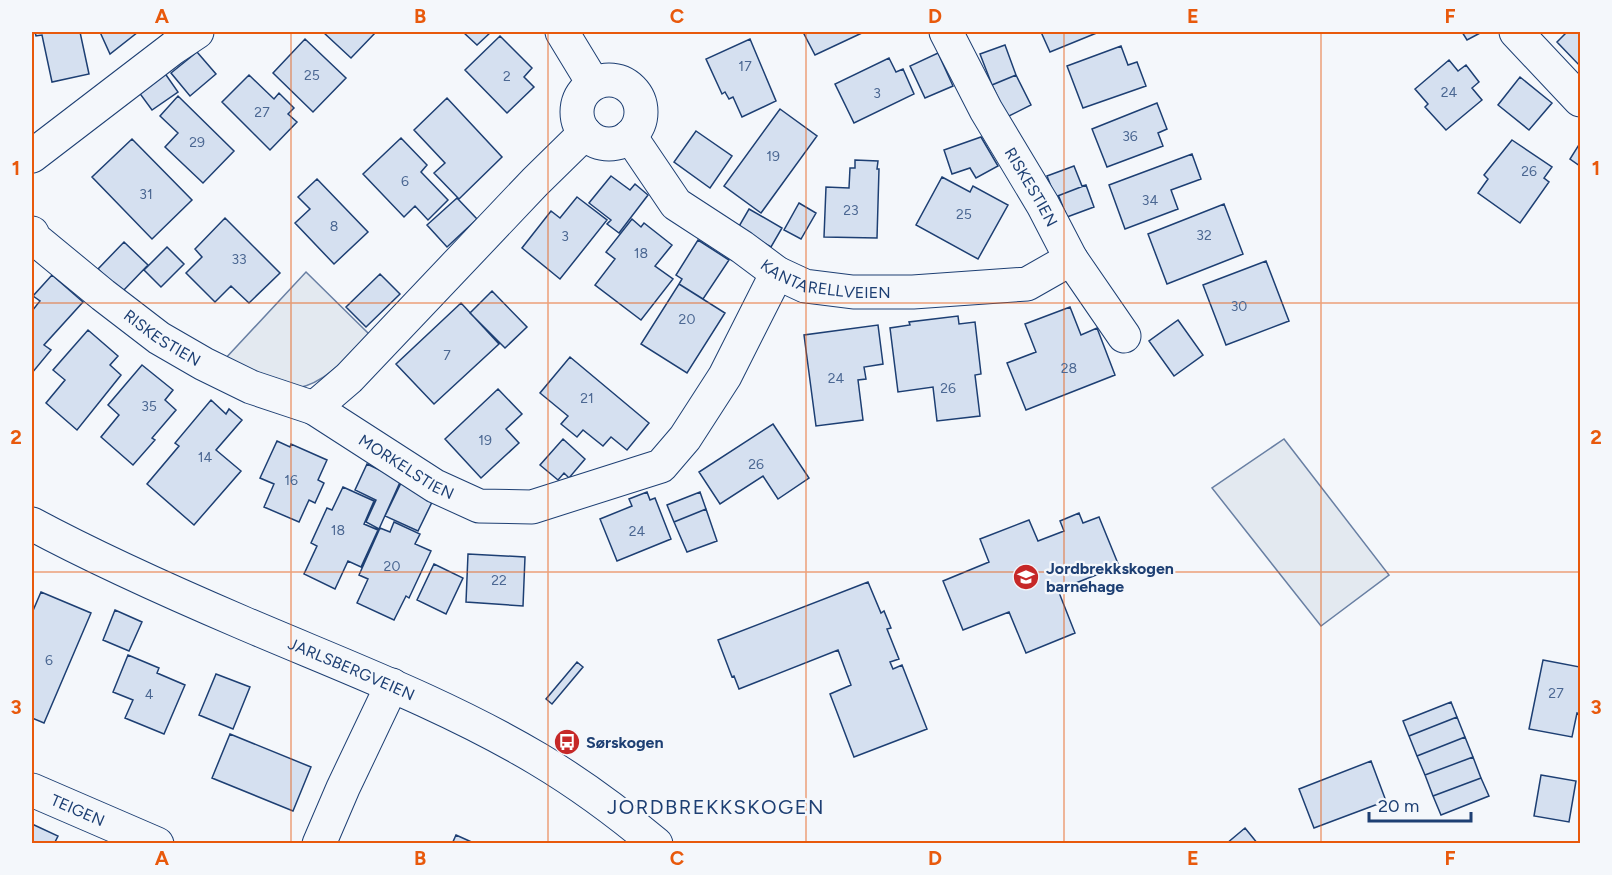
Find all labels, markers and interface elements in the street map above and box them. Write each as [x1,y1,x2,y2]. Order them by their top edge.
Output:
text: A [155,4,170,28]
text: B [414,4,426,28]
text: C [670,4,684,28]
text: D [928,4,942,28]
text: E [1187,4,1199,28]
text: F [1444,4,1456,28]
house number: 17 [738,58,752,75]
house number: 25 [304,67,320,84]
house number: 2 [503,68,511,85]
house number: 24 [1441,84,1458,101]
house number: 3 [873,85,881,102]
house number: 27 [254,104,270,121]
house number: 36 [1122,128,1138,145]
house number: 29 [189,134,205,151]
street label: RISKESTIEN [1001,144,1062,230]
house number: 19 [766,148,780,165]
text: 1 [12,156,20,180]
text: 1 [1592,156,1600,180]
house number: 26 [1521,163,1537,180]
house number: 6 [401,173,409,190]
house number: 31 [139,186,153,203]
house number: 34 [1142,192,1158,209]
house number: 23 [843,202,859,219]
house number: 25 [956,206,972,223]
house number: 8 [330,218,338,235]
house number: 32 [1196,227,1212,244]
house number: 3 [561,228,569,245]
house number: 18 [634,245,648,262]
house number: 33 [231,251,247,268]
street label: KANTARELLVEIEN [757,255,891,302]
house number: 30 [1231,298,1247,315]
street label: RISKESTIEN [120,305,204,370]
house number: 20 [679,311,695,328]
house number: 7 [443,347,451,364]
house number: 28 [1061,360,1077,377]
house number: 24 [828,370,845,387]
house number: 26 [940,380,956,397]
house number: 21 [580,390,594,407]
house number: 35 [141,398,157,415]
text: 2 [10,425,22,449]
text: 2 [1590,425,1602,449]
street label: MORKELSTIEN [355,430,457,503]
house number: 19 [478,432,492,449]
house number: 14 [198,449,213,466]
house number: 26 [748,456,764,473]
house number: 16 [284,472,298,489]
house number: 18 [331,522,345,539]
house number: 24 [629,523,646,540]
house number: 20 [384,558,400,575]
place label: Jordbrekkskogen barnehage [1046,559,1174,596]
school or university icon: Jordbrekkskogen barnehage [1011,562,1041,592]
house number: 22 [491,572,507,589]
street label: JARLSBERGVEIEN [286,634,418,704]
house number: 6 [45,652,53,669]
house number: 27 [1548,685,1564,702]
house number: 4 [145,686,154,703]
text: 3 [10,695,22,719]
text: 3 [1590,695,1602,719]
bus stop icon: Sørskogen [552,727,582,757]
place label: Sørskogen [586,733,664,752]
scale bar [1369,785,1471,823]
street label: TEIGEN [48,790,108,830]
district label: JORDBREKKSKOGEN [607,795,825,819]
text: 20 m [1378,795,1419,817]
text: A [155,846,170,870]
text: B [414,846,426,870]
text: C [670,846,684,870]
text: D [928,846,942,870]
text: E [1187,846,1199,870]
text: F [1444,846,1456,870]

